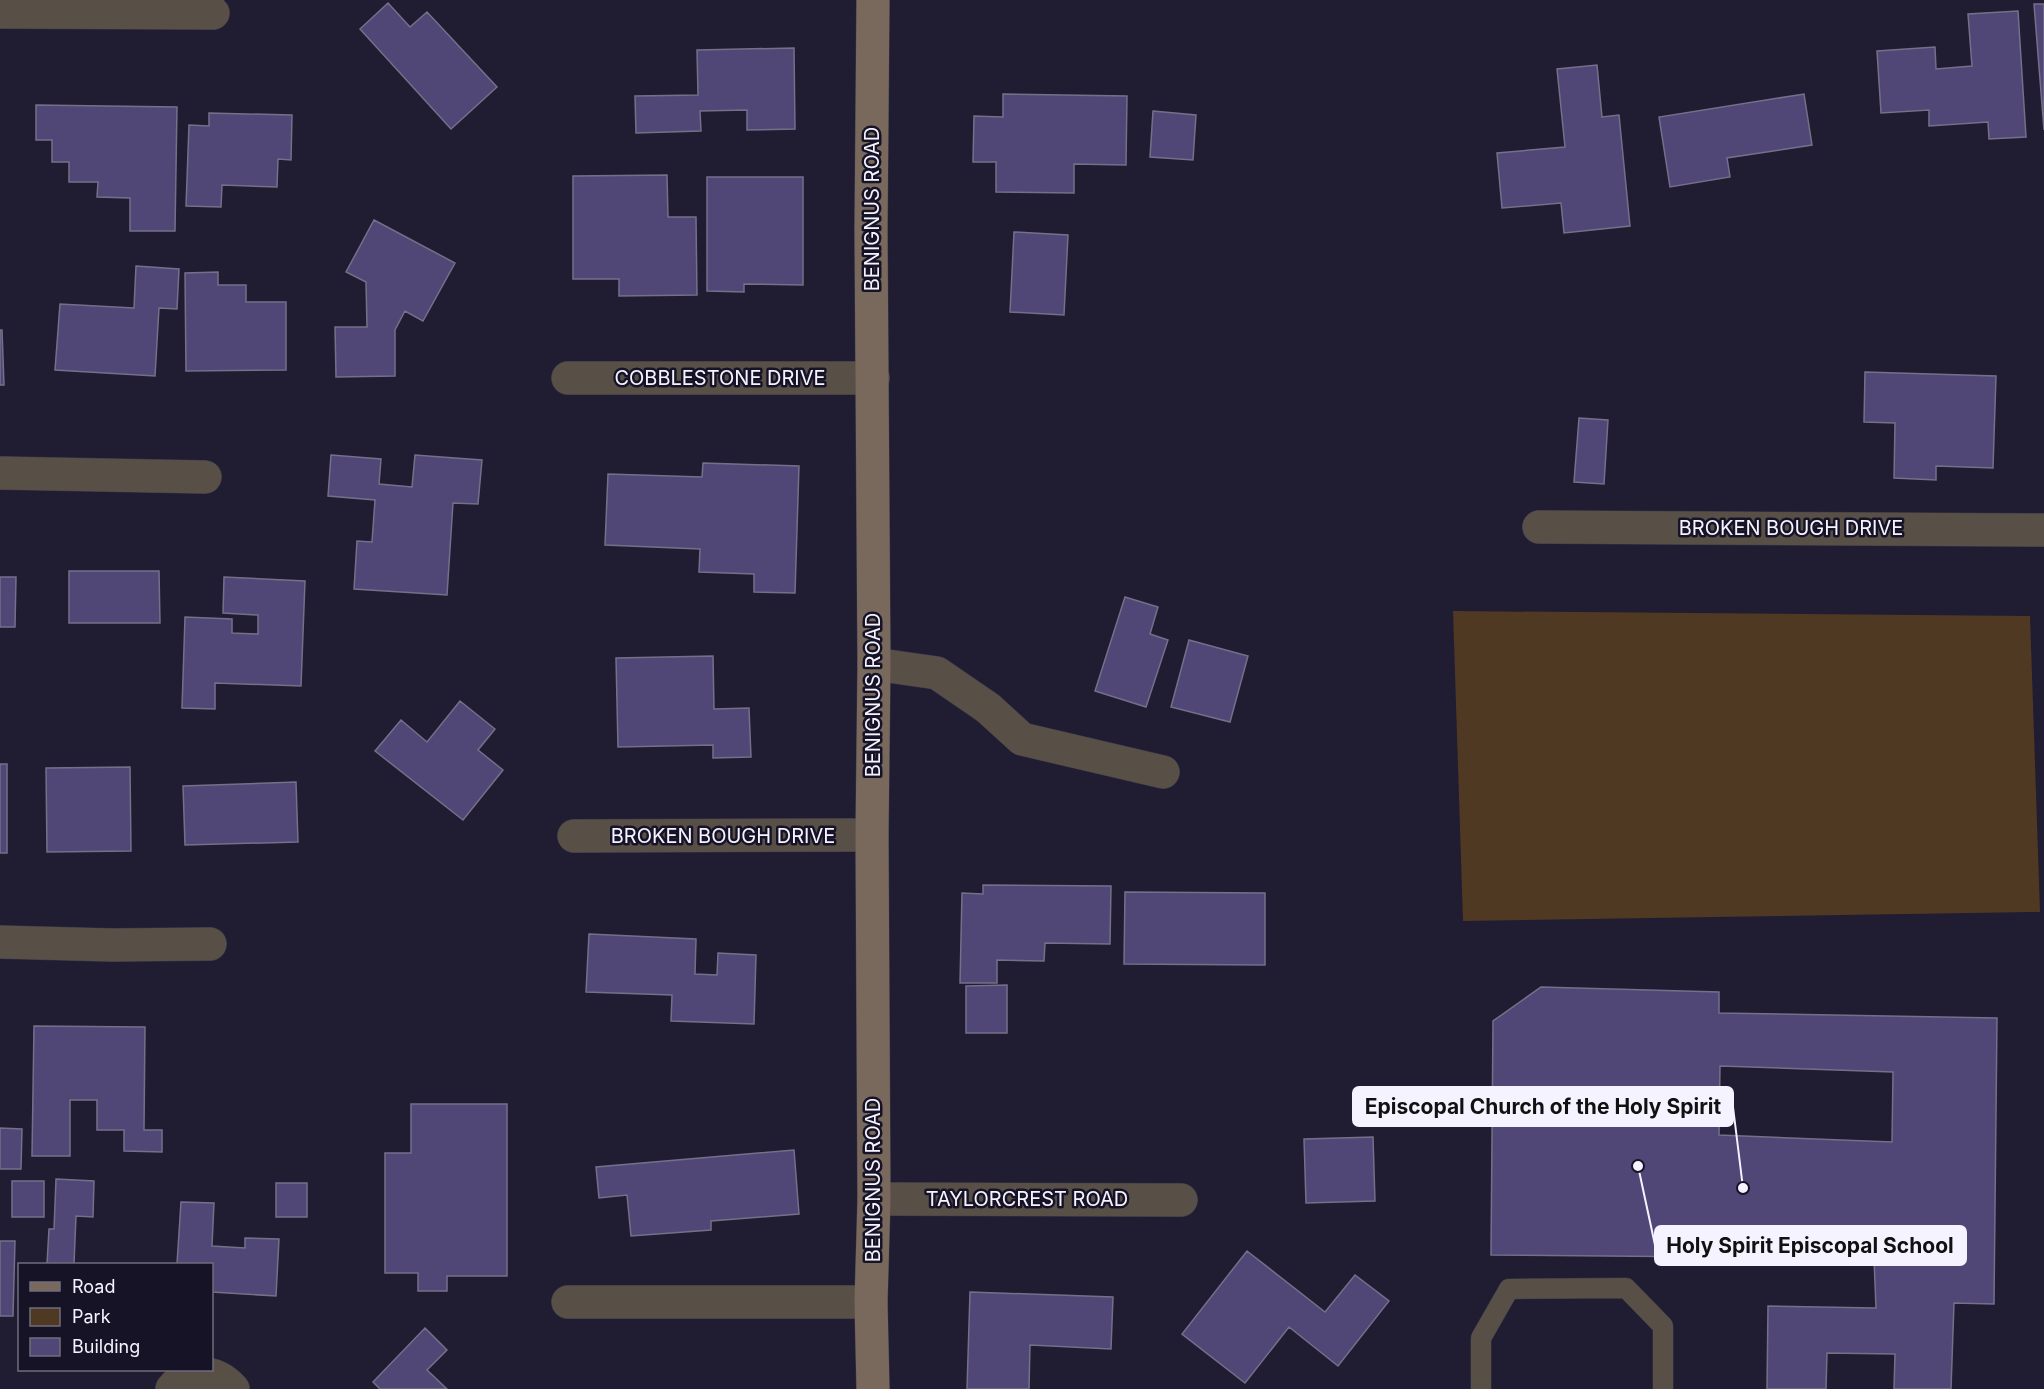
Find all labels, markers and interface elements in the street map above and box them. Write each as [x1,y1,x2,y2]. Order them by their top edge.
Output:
street label: BENIGNUS ROAD [860,127,884,291]
street label: COBBLESTONE DRIVE [614,366,826,390]
street label: BROKEN BOUGH DRIVE [1679,516,1903,540]
street label: BENIGNUS ROAD [861,613,885,777]
street label: BROKEN BOUGH DRIVE [611,824,835,848]
callout: Episcopal Church of the Holy Spirit [1353,1087,1733,1126]
text: Episcopal Church of the Holy Spirit [1365,1094,1722,1119]
street label: BENIGNUS ROAD [861,1098,885,1262]
street label: TAYLORCREST ROAD [926,1187,1128,1211]
callout: Holy Spirit Episcopal School [1655,1226,1966,1265]
text: Holy Spirit Episcopal School [1666,1233,1954,1258]
legend [18,1263,213,1371]
text: Road [72,1276,115,1297]
text: Park [72,1306,111,1327]
text: Building [72,1336,140,1357]

